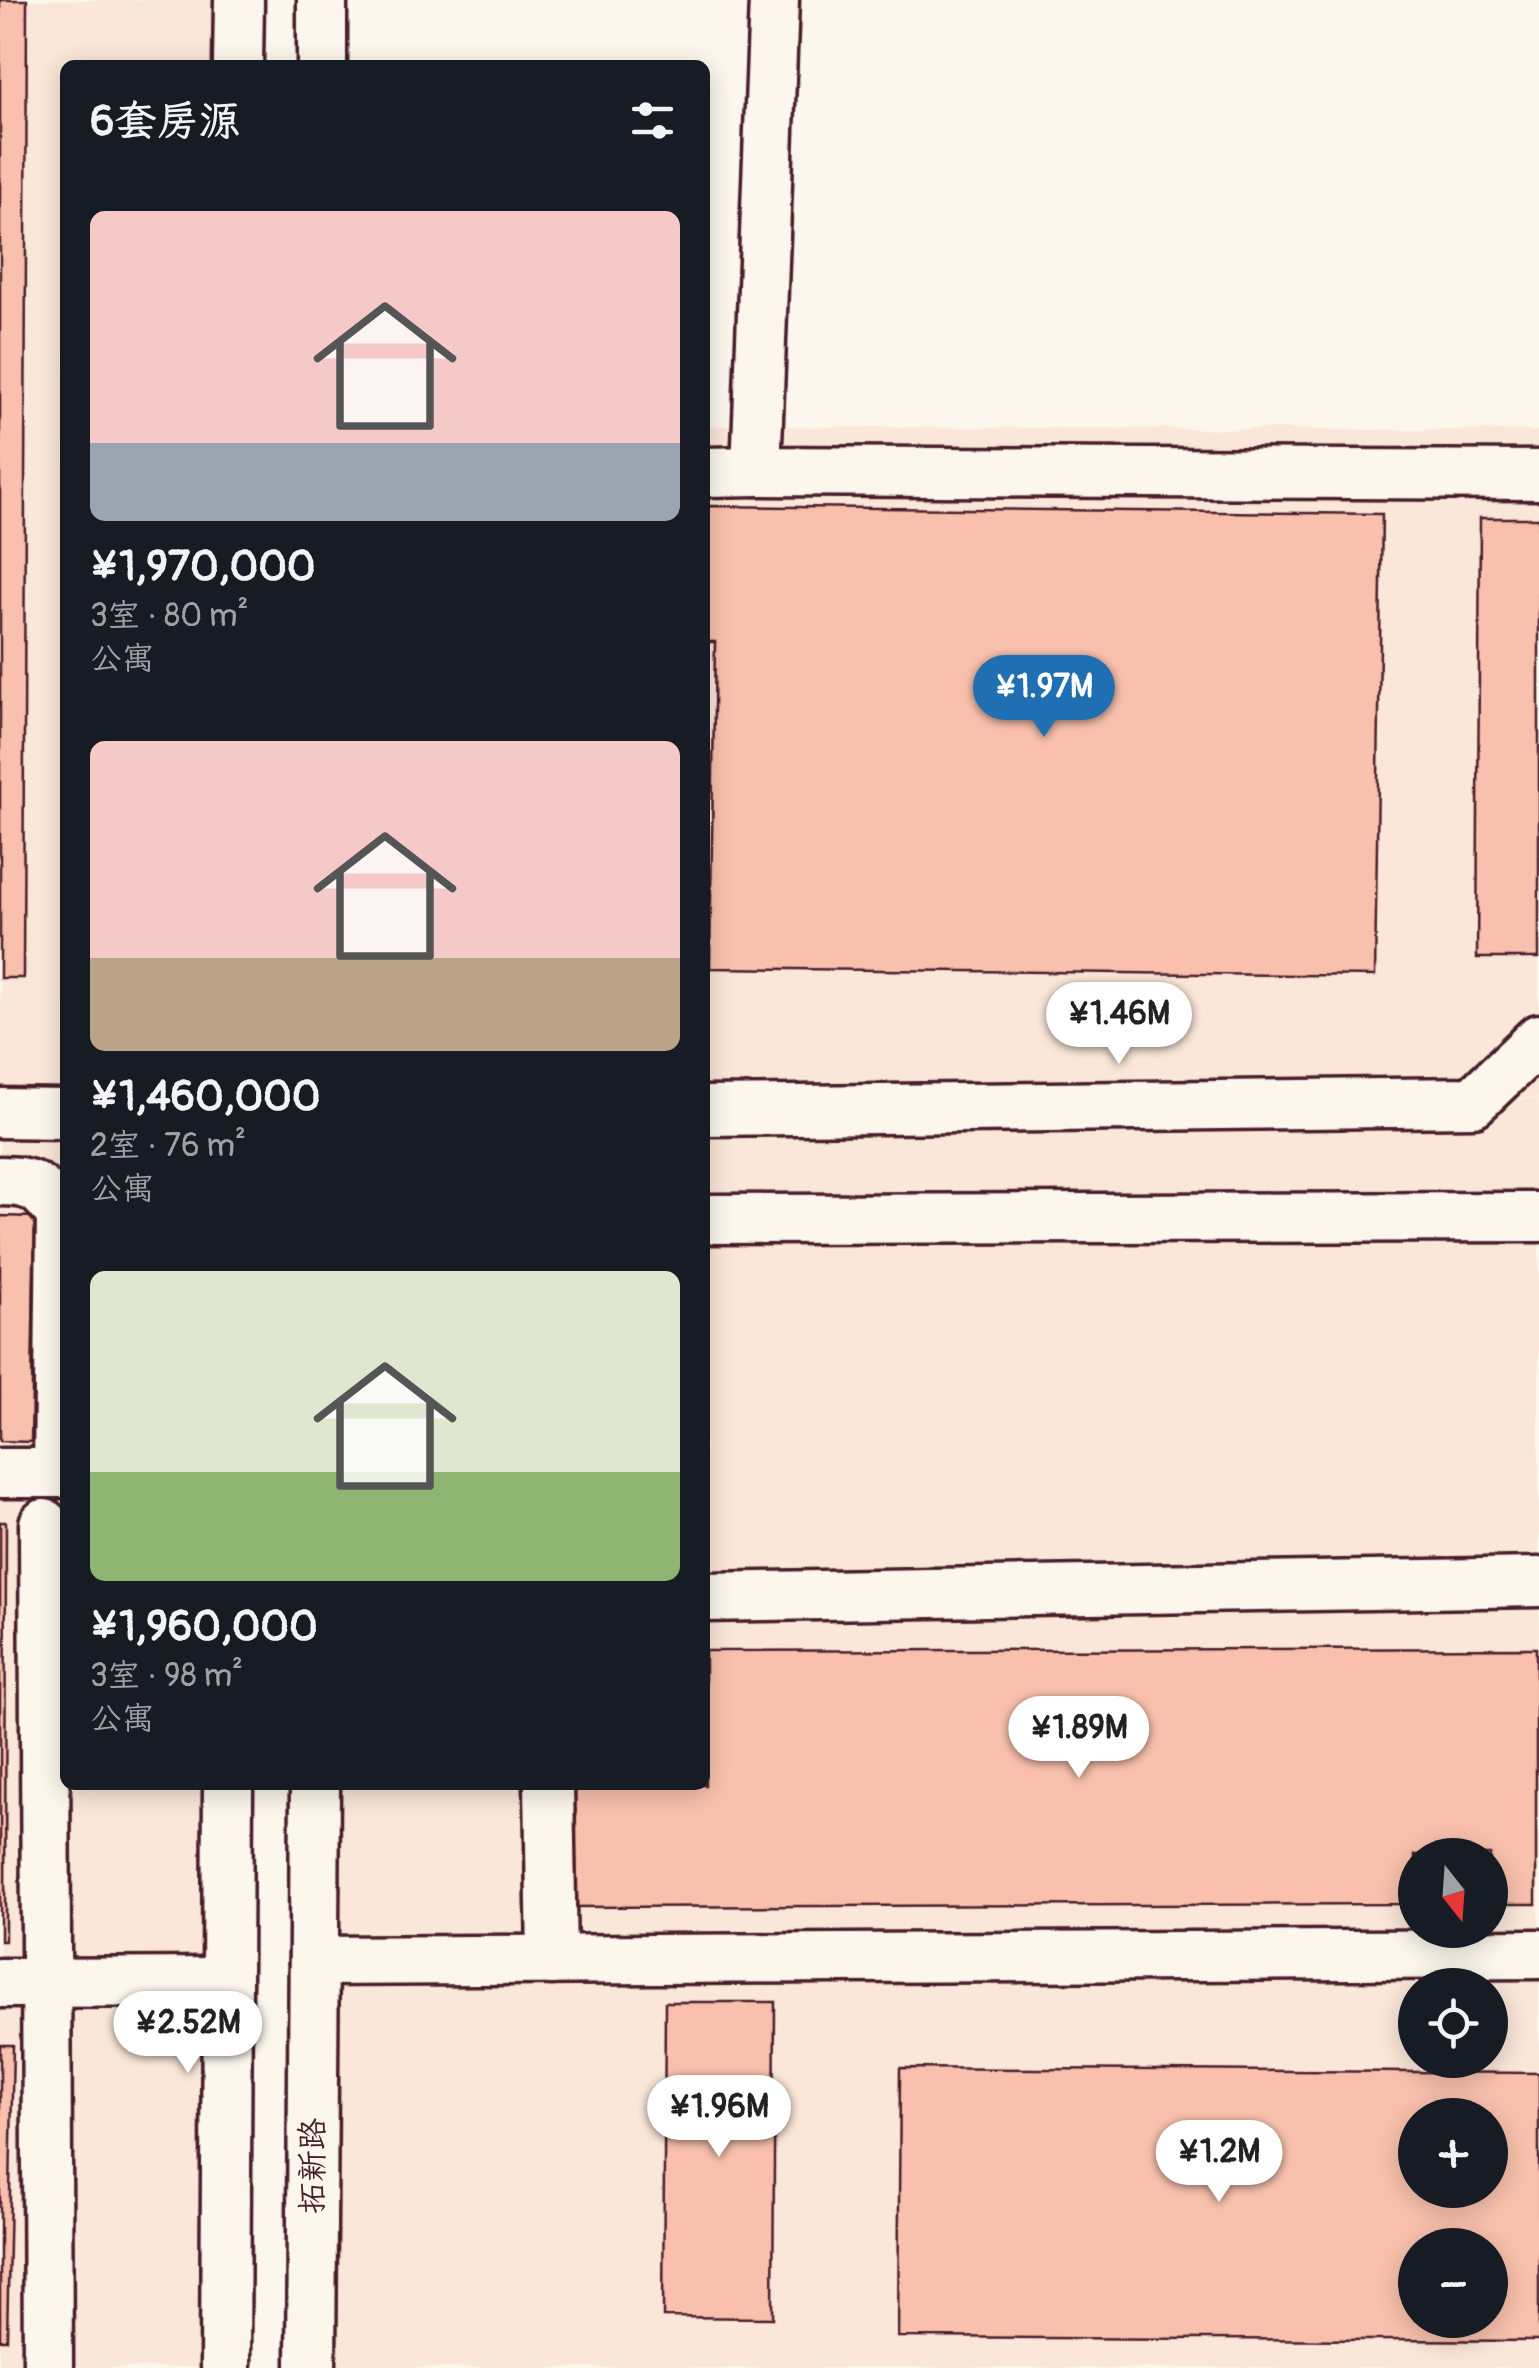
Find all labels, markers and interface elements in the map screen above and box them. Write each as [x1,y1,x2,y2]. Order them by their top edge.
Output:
icon: filters [625,93,680,148]
text: 6套房源 [90,96,240,148]
icon: home [295,276,475,456]
text: ¥1,970,000 [90,541,316,593]
text: 3室 · 80 m² [90,596,248,636]
text: 公寓 [90,639,154,679]
pin: ¥1.97M [963,655,1125,740]
text: ¥1.97M [995,667,1093,707]
icon: home [295,806,475,986]
pin: ¥1.46M [1038,982,1200,1067]
text: ¥1.46M [1068,994,1170,1034]
text: ¥1,460,000 [90,1071,320,1123]
text: 2室 · 76 m² [90,1126,246,1166]
text: 公寓 [90,1169,154,1209]
icon: home [295,1336,475,1516]
text: ¥1,960,000 [90,1601,318,1653]
text: 3室 · 98 m² [90,1656,243,1696]
pin: ¥1.89M [998,1696,1160,1781]
text: 公寓 [90,1699,154,1739]
text: ¥1.89M [1030,1708,1128,1748]
north arrow [1398,1838,1508,1948]
map controls [1398,1838,1508,2338]
button: locate [1398,1968,1508,2078]
pin: ¥2.52M [107,1991,269,2076]
text: ¥2.52M [135,2003,241,2043]
pin: ¥1.96M [638,2075,800,2160]
text: ¥1.96M [669,2087,769,2127]
button: + [1398,2098,1508,2208]
street label: 拓新路 [293,2118,333,2214]
pin: ¥1.2M [1149,2120,1289,2205]
text: ¥1.2M [1178,2132,1260,2172]
button: − [1398,2228,1508,2338]

